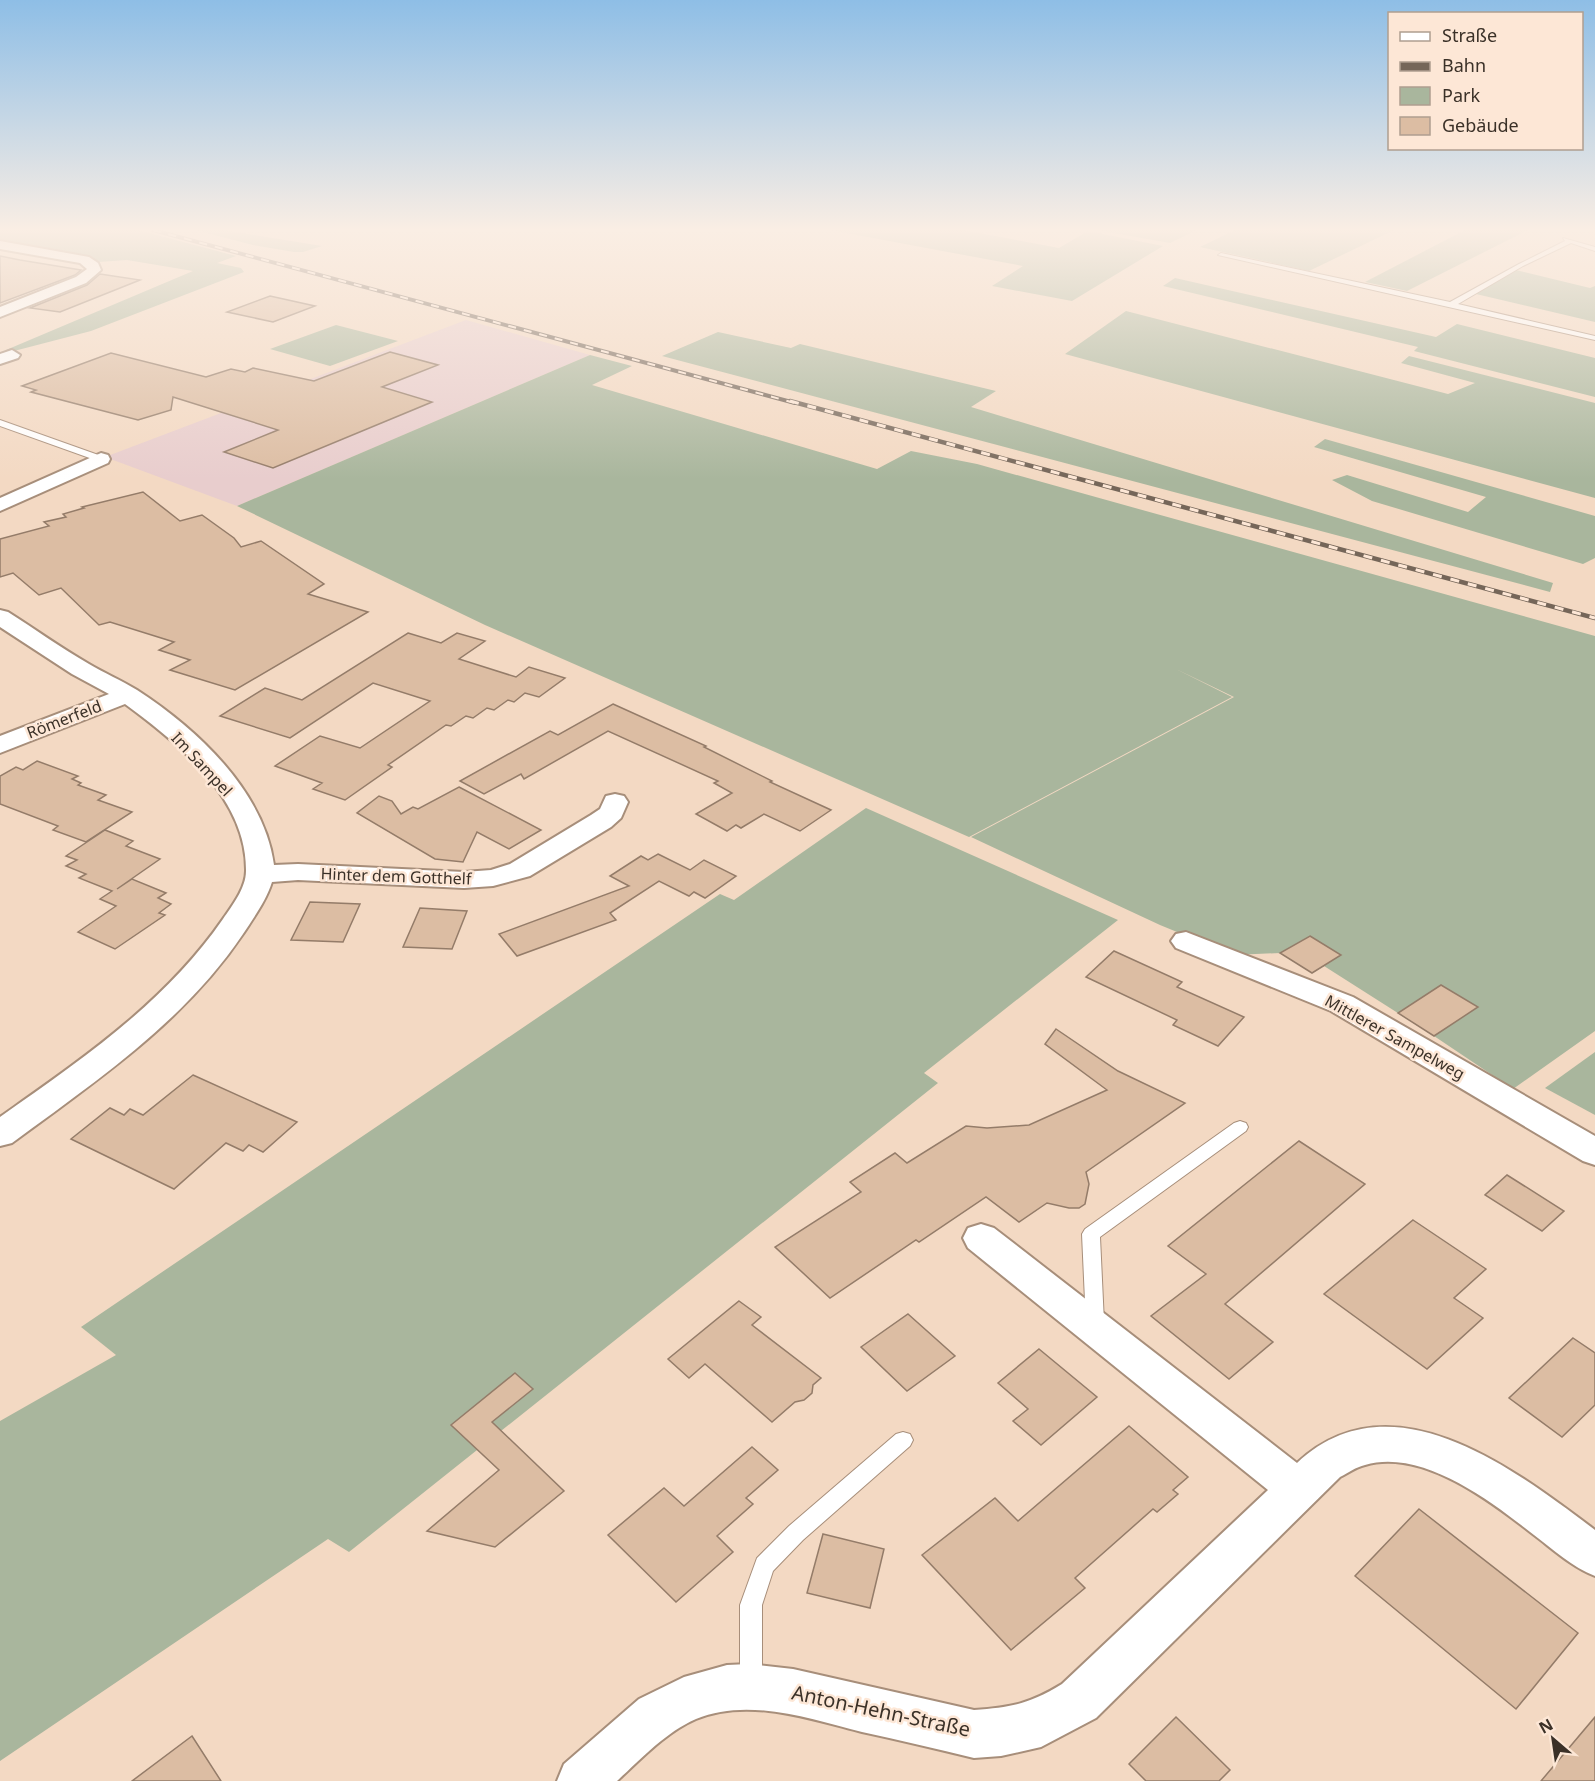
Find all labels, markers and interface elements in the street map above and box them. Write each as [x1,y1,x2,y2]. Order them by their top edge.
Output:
legend [1388,12,1583,150]
text: Straße [1442,23,1497,47]
text: Bahn [1442,53,1486,77]
text: Park [1442,83,1480,107]
text: Gebäude [1442,113,1519,137]
street label: Römerfeld [23,695,105,743]
street label: Im Sampel [167,727,237,801]
street label: Hinter dem Gotthelf [320,862,473,890]
street label: Mittlerer Sampelweg [1321,989,1469,1085]
street label: Anton-Hehn-Straße [789,1678,973,1743]
north arrow [1523,1709,1583,1769]
text: N [1535,1713,1557,1739]

